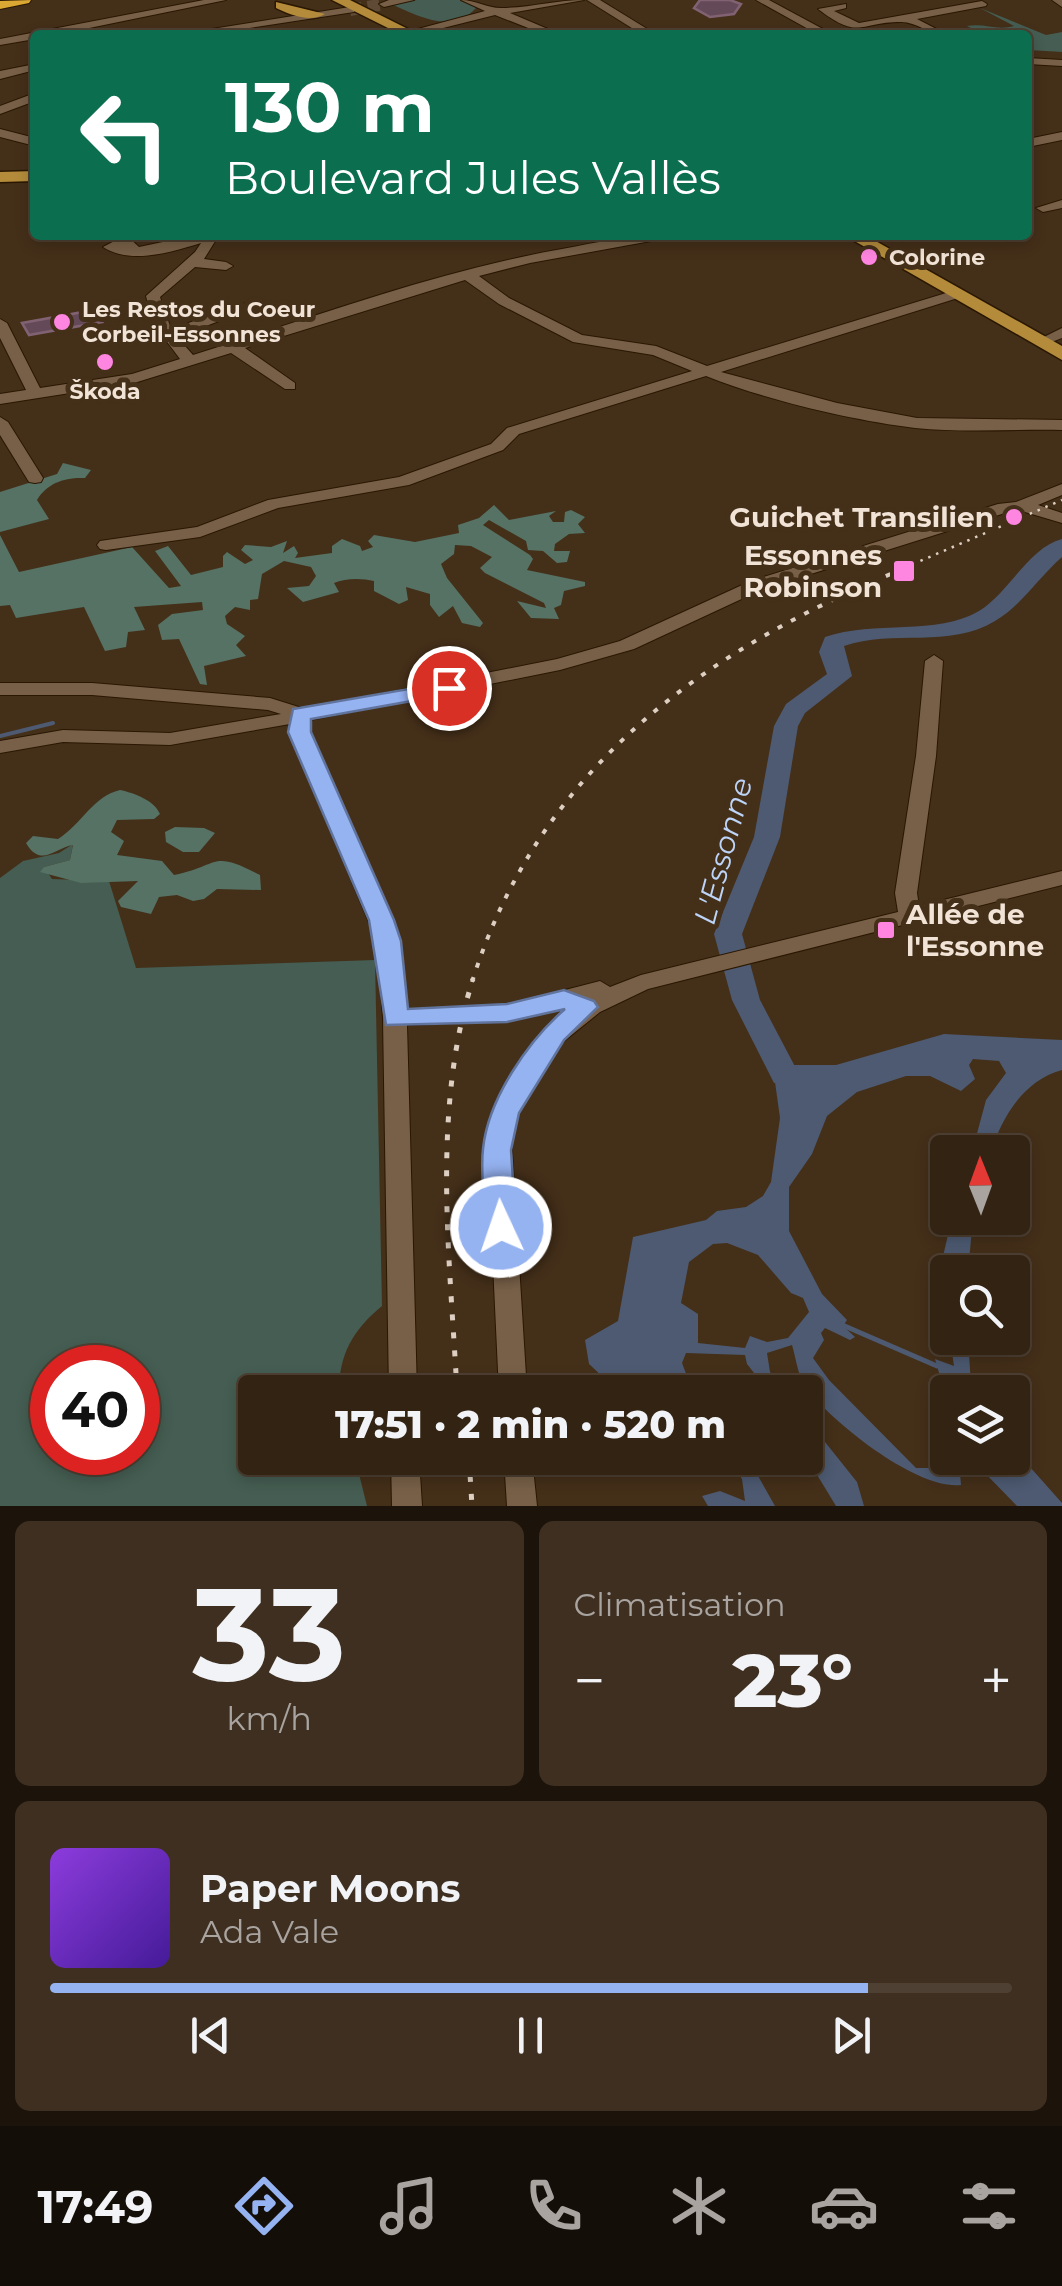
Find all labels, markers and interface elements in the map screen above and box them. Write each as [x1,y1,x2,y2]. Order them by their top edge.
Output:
text: 130 m [225,64,435,150]
icon: left [60,70,190,200]
text: Boulevard Jules Vallès [225,150,721,205]
place label: Colorine [889,244,985,271]
marker: Colorine [858,246,880,268]
place label: Les Restos du Coeur Corbeil-Essonnes [82,296,315,348]
marker: Les Restos du Coeur Corbeil-Essonnes [51,311,73,333]
marker: Škoda [94,351,116,373]
place label: Škoda [69,378,141,405]
place label: Guichet Transilien [729,500,994,534]
marker: Guichet Transilien [1003,506,1025,528]
place label: Essonnes Robinson [743,538,882,604]
marker: Essonnes Robinson [891,558,917,584]
pin [407,646,492,731]
icon: arrive [422,661,477,716]
water label: L'Essonne [686,774,760,928]
place label: Allée de l'Essonne [905,897,1044,963]
marker: Allée de l'Essonne [875,919,897,941]
north arrow [930,1135,1030,1235]
map controls [930,1135,1030,1475]
position arrow [449,1175,553,1279]
button: search [930,1255,1030,1355]
speed limit sign: 40 [30,1345,160,1475]
button: layers [930,1375,1030,1475]
text: 17:51 · 2 min · 520 m [335,1401,726,1448]
text: 33 [193,1554,346,1713]
text: Climatisation [574,1585,786,1624]
text: 23° [733,1634,853,1726]
text: − [574,1647,605,1714]
text: + [980,1647,1012,1714]
text: km/h [227,1699,312,1738]
text: Paper Moons [200,1865,461,1912]
text: Ada Vale [200,1912,339,1951]
icon: previous [183,2008,238,2063]
icon: pause [503,2008,558,2063]
icon: next [824,2008,879,2063]
icon: directions [229,2171,299,2241]
icon: music [374,2171,444,2241]
icon: phone [519,2171,589,2241]
icon: climate [664,2171,734,2241]
icon: car [809,2171,879,2241]
icon: filters [954,2171,1024,2241]
text: 17:49 [38,2179,154,2234]

